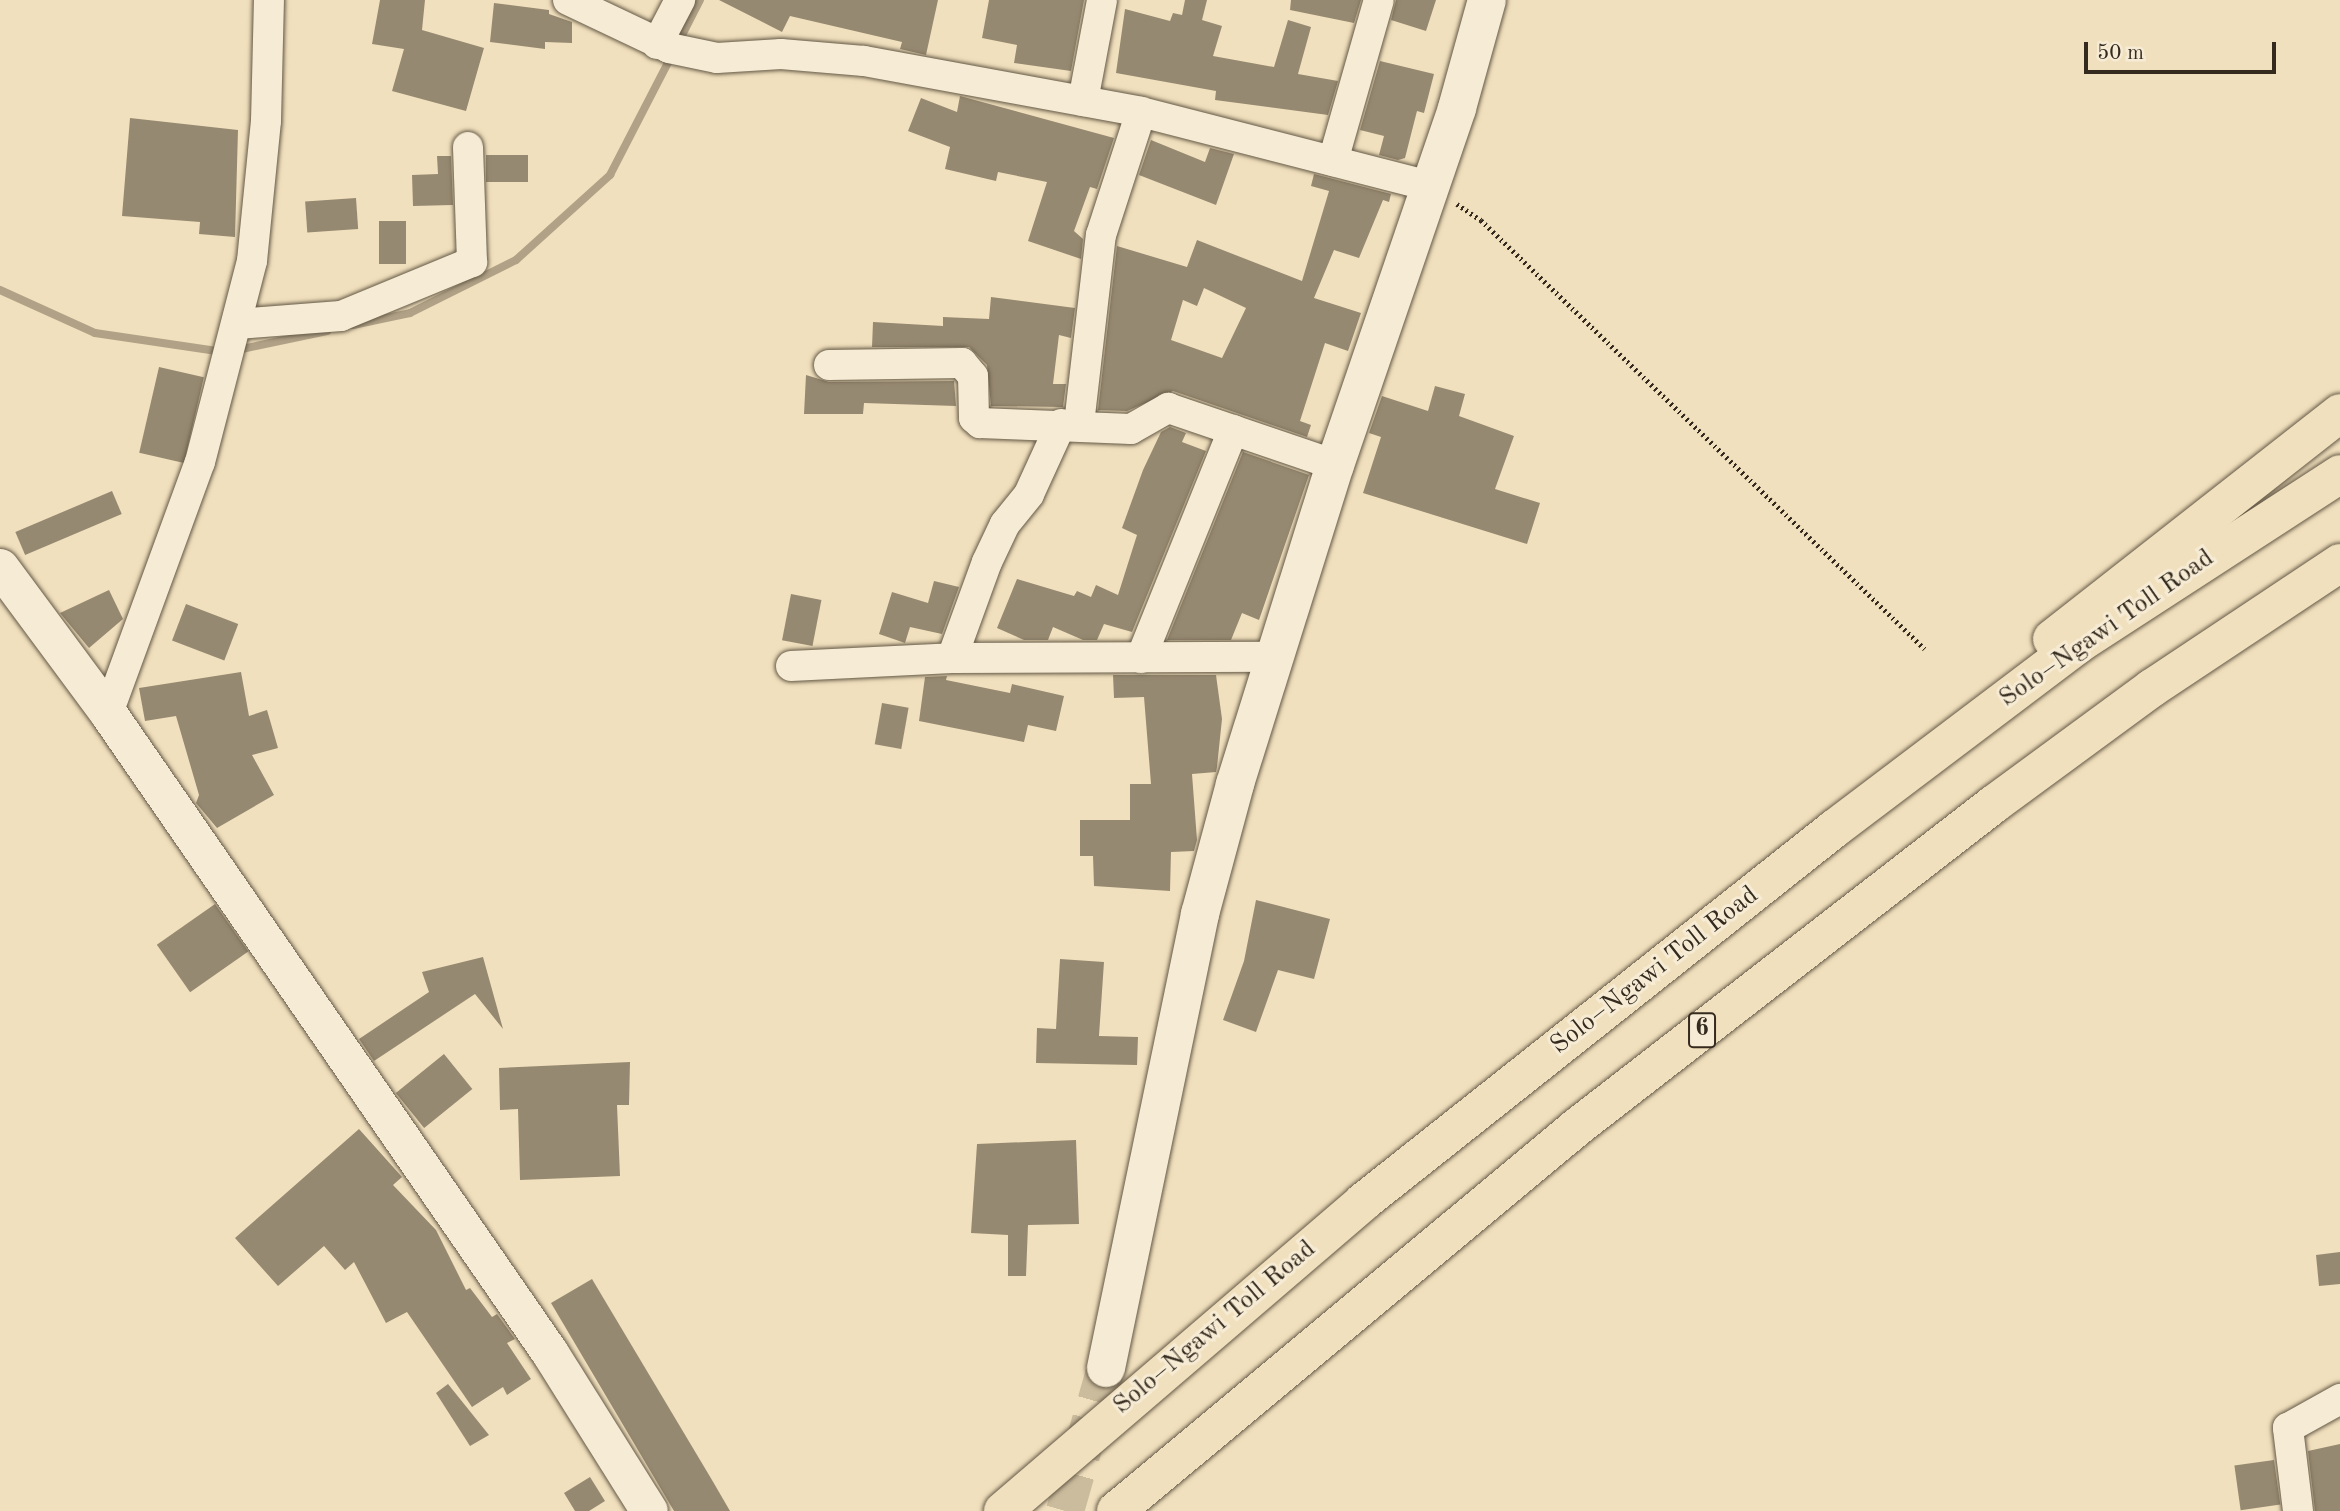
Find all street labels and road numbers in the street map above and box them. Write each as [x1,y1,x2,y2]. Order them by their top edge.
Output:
street label: Solo–Ngawi Toll Road [1994,543,2220,715]
street label: Solo–Ngawi Toll Road [1545,880,1765,1062]
road number: 6 [1688,1010,1716,1050]
street label: Solo–Ngawi Toll Road [1107,1234,1323,1422]

